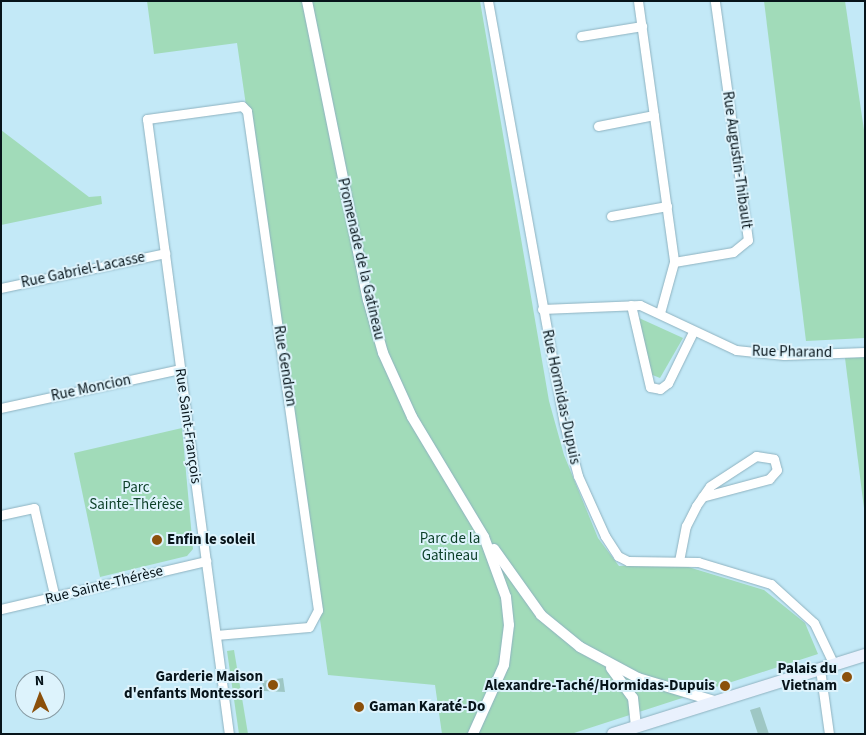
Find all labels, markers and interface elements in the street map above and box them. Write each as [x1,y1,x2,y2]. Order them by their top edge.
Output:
street label: Rue Augustin-Thibault [718,90,756,230]
street label: Promenade de la Gatineau [334,176,388,342]
street label: Rue Gabriel-Lacasse [19,248,147,292]
street label: Rue Gendron [270,324,300,408]
street label: Rue Hormidas-Dupuis [538,328,584,466]
street label: Rue Pharand [752,342,832,362]
street label: Rue Saint-François [171,367,205,485]
street label: Rue Moncion [49,371,133,405]
park label: Parc Sainte-Thérèse [89,478,183,513]
park label: Parc de la Gatineau [420,529,480,564]
place label: Enfin le soleil [167,531,255,549]
marker: Enfin le soleil [151,534,163,546]
street label: Rue Sainte-Thérèse [43,562,165,608]
place label: Palais du Vietnam [778,659,837,694]
place label: Garderie Maison d'enfants Montessori [124,667,263,702]
north arrow [15,670,65,720]
text: N [35,671,45,691]
marker: Palais du Vietnam [841,671,853,683]
place label: Alexandre-Taché/Hormidas-Dupuis [485,677,715,695]
marker: Garderie Maison d'enfants Montessori [267,679,279,691]
marker: Alexandre-Taché/Hormidas-Dupuis [719,680,731,692]
place label: Gaman Karaté-Do [369,698,485,716]
marker: Gaman Karaté-Do [353,701,365,713]

